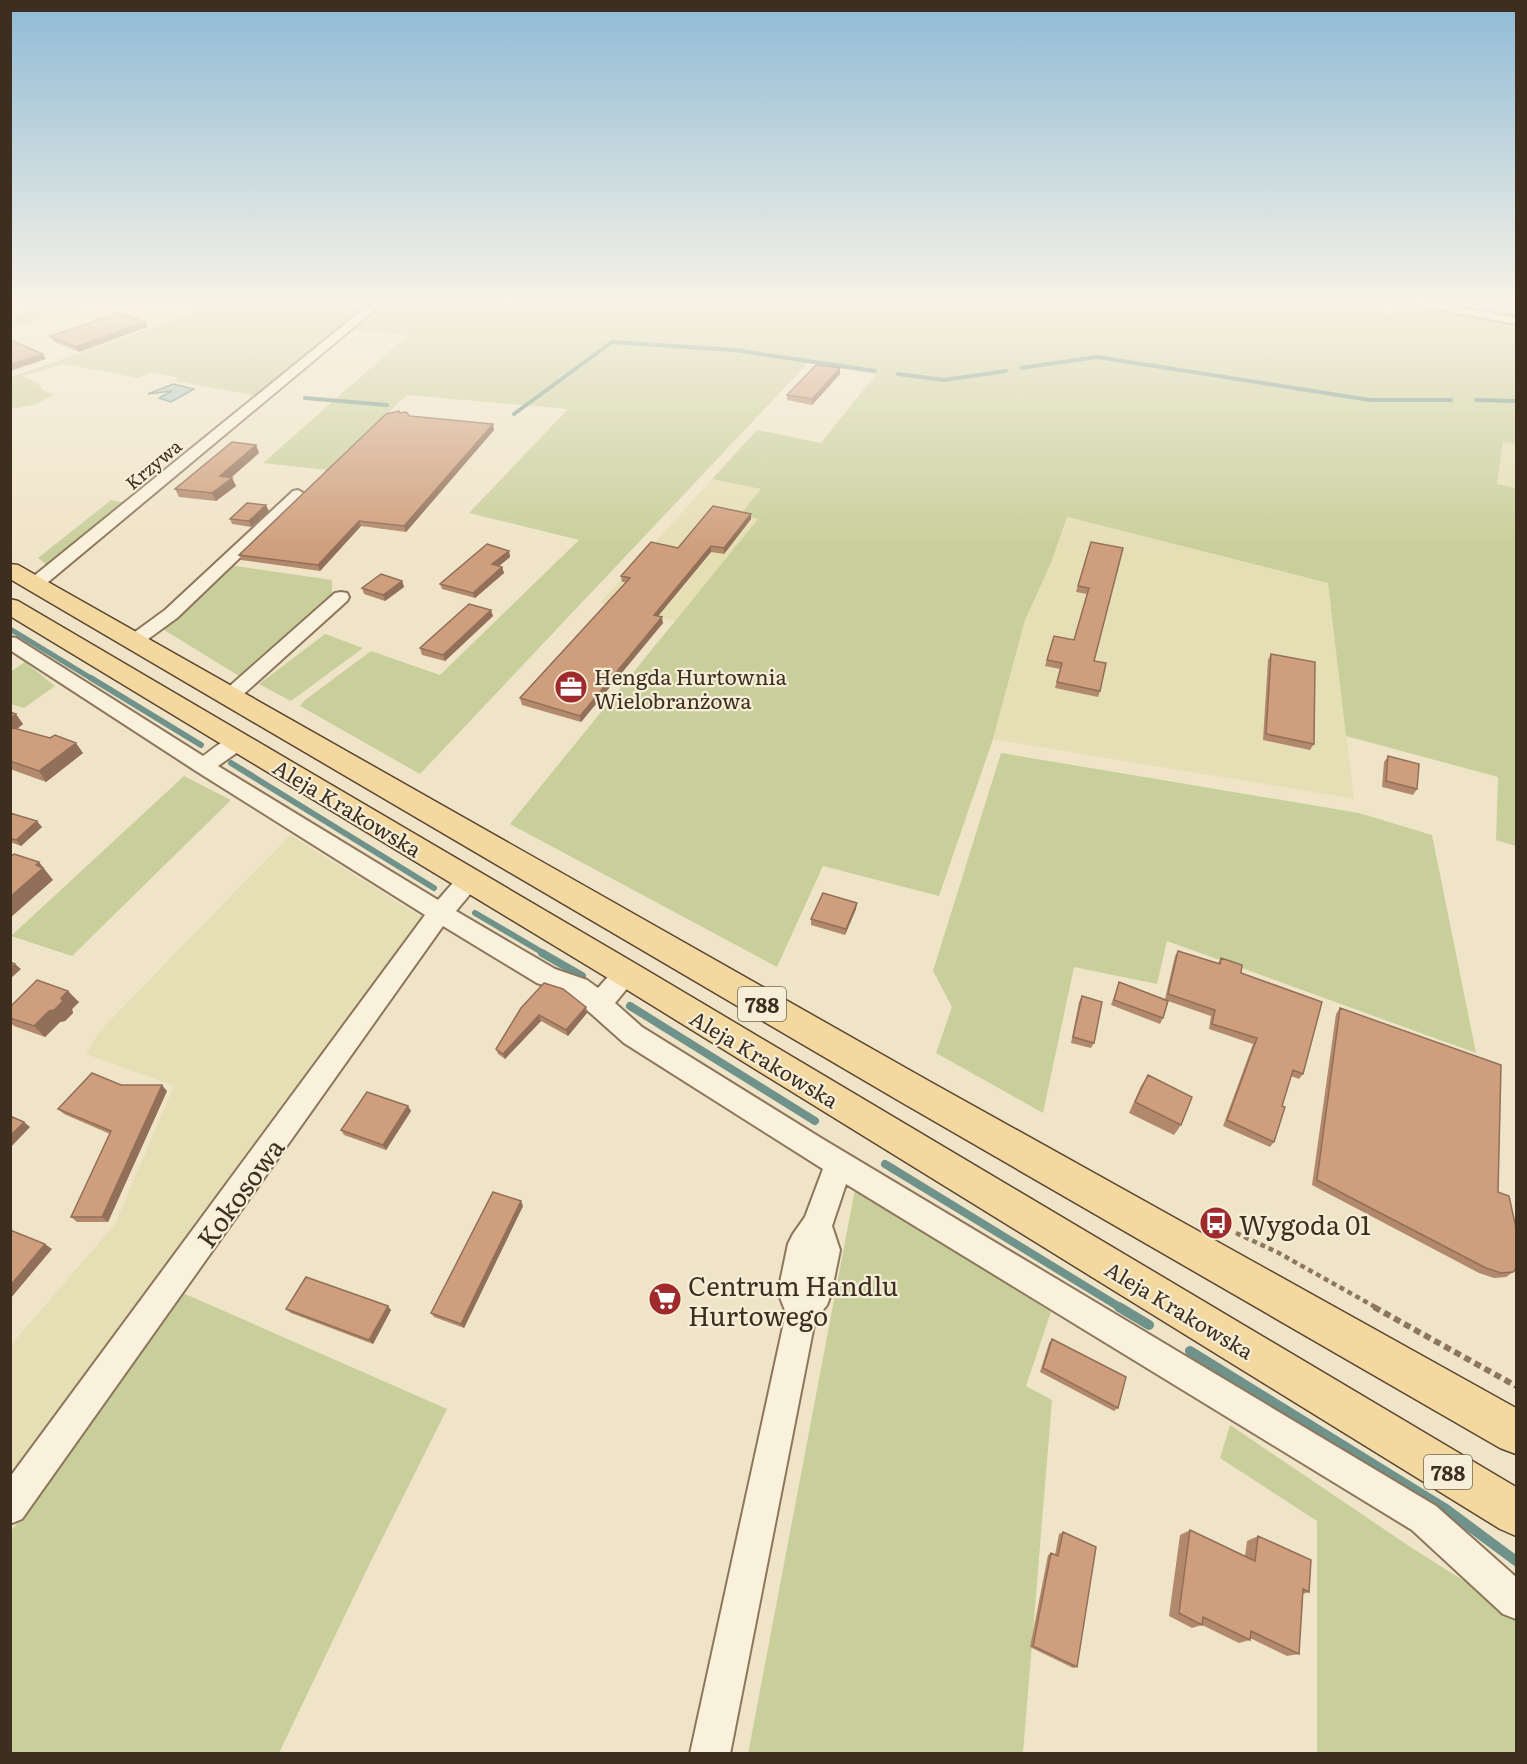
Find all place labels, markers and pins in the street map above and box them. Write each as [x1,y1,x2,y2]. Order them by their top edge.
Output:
place label: Hengda Hurtownia Wielobranżowa [594,660,788,715]
office icon: Hengda Hurtownia Wielobranżowa [553,669,589,705]
place label: Wygoda 01 [1239,1204,1371,1243]
bus stop icon: Wygoda 01 [1198,1205,1234,1241]
place label: Centrum Handlu Hurtowego [688,1265,898,1334]
supermarket icon: Centrum Handlu Hurtowego [647,1281,683,1317]

